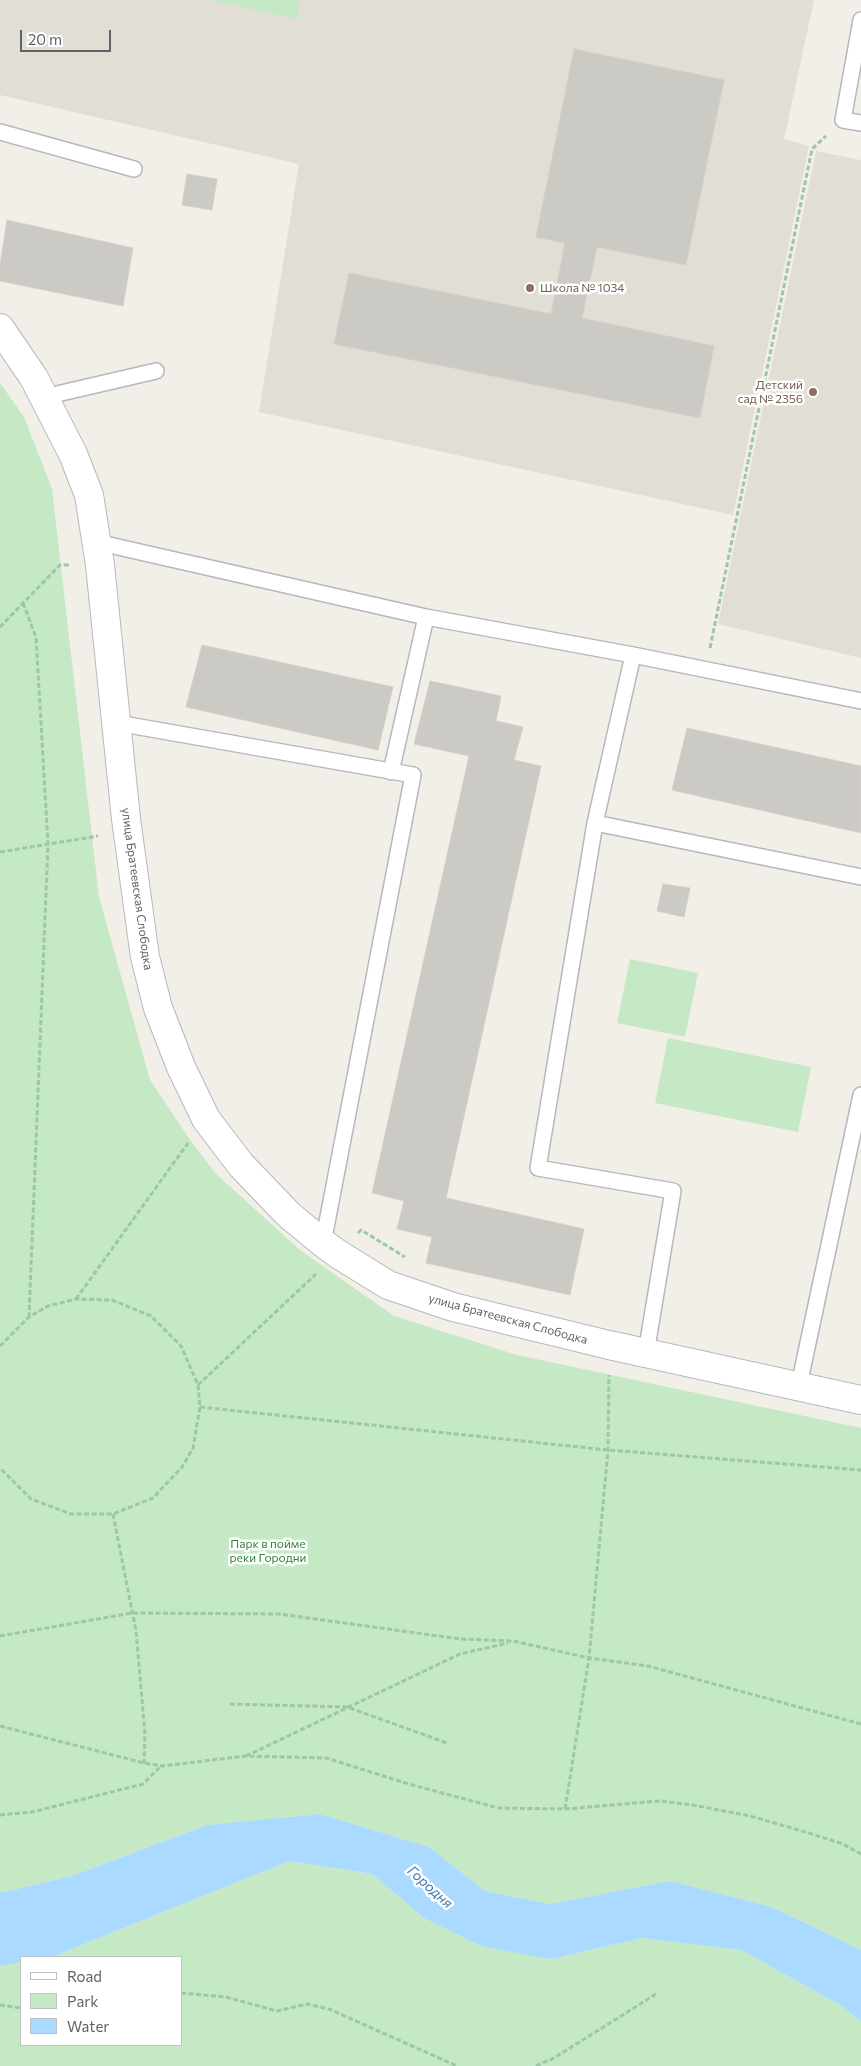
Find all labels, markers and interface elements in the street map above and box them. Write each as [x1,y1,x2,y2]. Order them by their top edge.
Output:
scale bar [22,20,114,52]
text: 20 m [28,30,62,48]
place label: Школа № 1034 [540,281,625,295]
marker: Школа № 1034 [524,282,536,294]
place label: Детский сад № 2356 [737,378,803,406]
marker: Детский сад № 2356 [807,386,819,398]
street label: улица Братеевская Слободка [118,807,156,971]
street label: улица Братеевская Слободка [427,1291,589,1347]
park label: Парк в пойме реки Городни [230,1537,306,1565]
water label: Городня [404,1862,456,1912]
legend [20,1956,182,2046]
text: Road [67,1967,102,1985]
text: Park [67,1992,98,2010]
text: Water [67,2017,109,2035]

